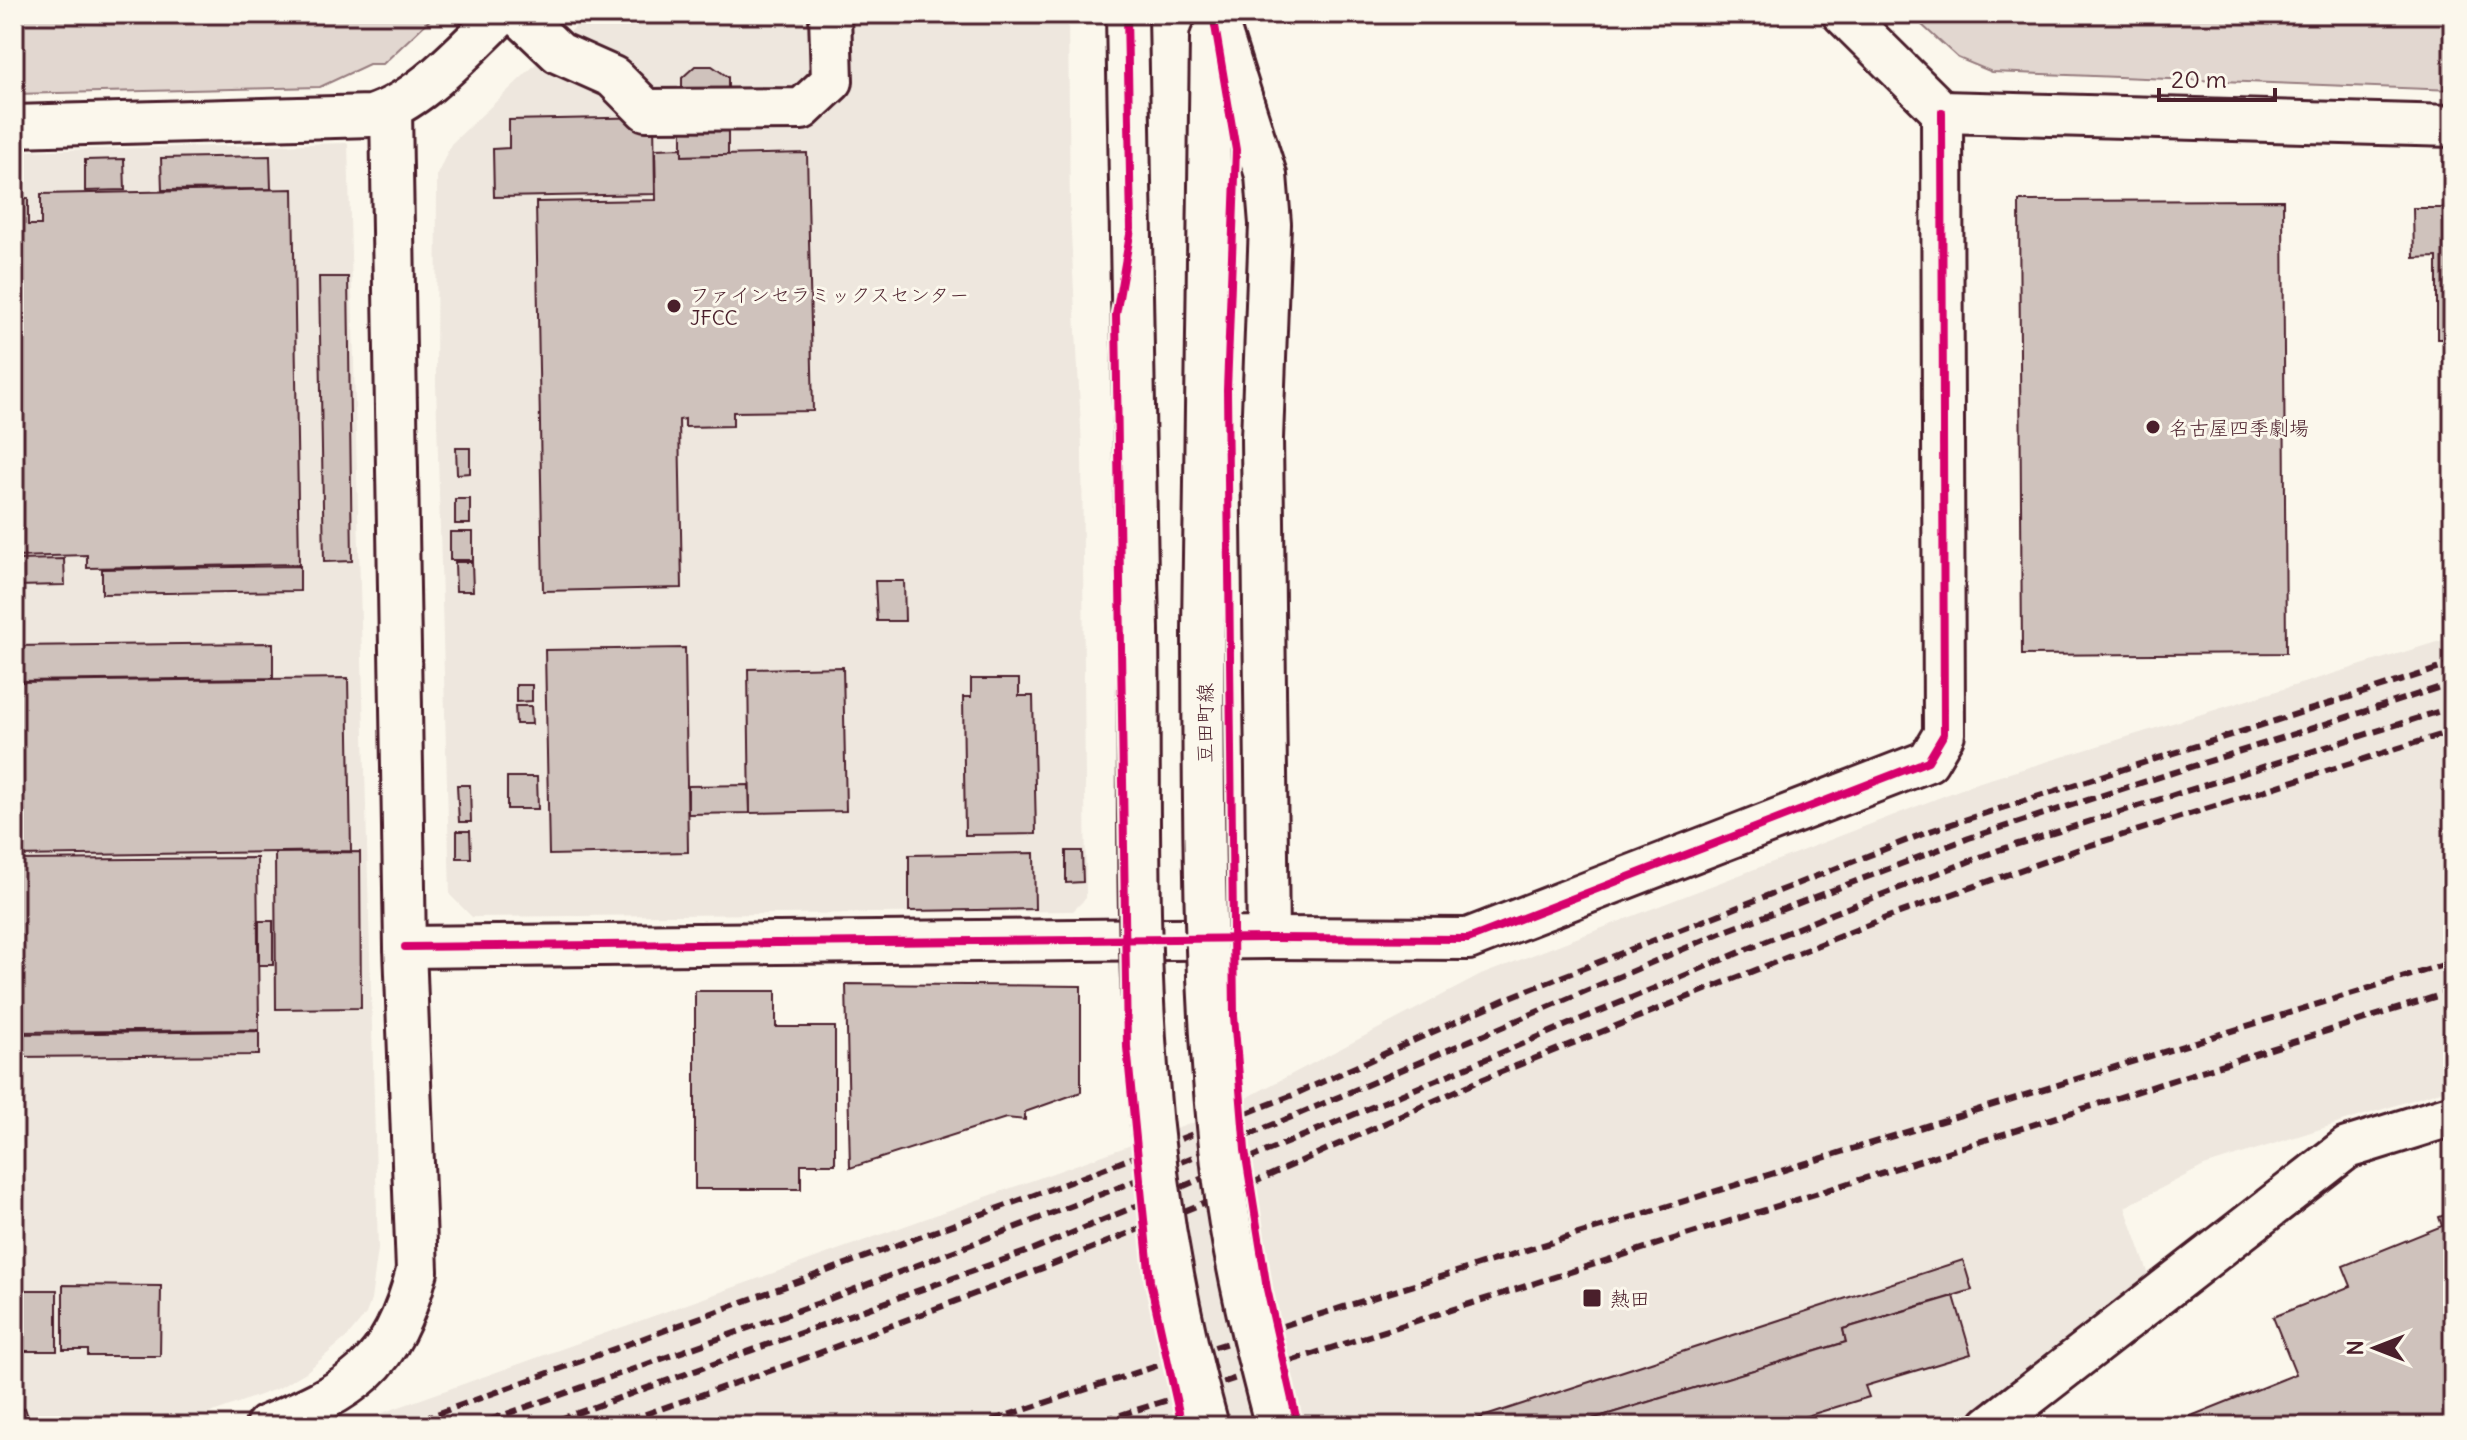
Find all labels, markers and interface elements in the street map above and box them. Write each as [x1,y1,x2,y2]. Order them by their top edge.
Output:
scale bar [2159,52,2275,102]
text: 20 m [2171,64,2227,94]
place label: ファインセラミックスセンター JFCC [690,282,969,330]
marker: ファインセラミックスセンター JFCC [665,297,683,315]
place label: 名古屋四季劇場 [2169,415,2309,440]
marker: 名古屋四季劇場 [2144,418,2162,436]
street label: 豆田町線 [1192,683,1217,763]
place label: 熱田 [1610,1286,1650,1311]
marker: 熱田 [1581,1287,1603,1309]
north arrow [2335,1308,2415,1388]
text: N [2341,1340,2369,1356]

